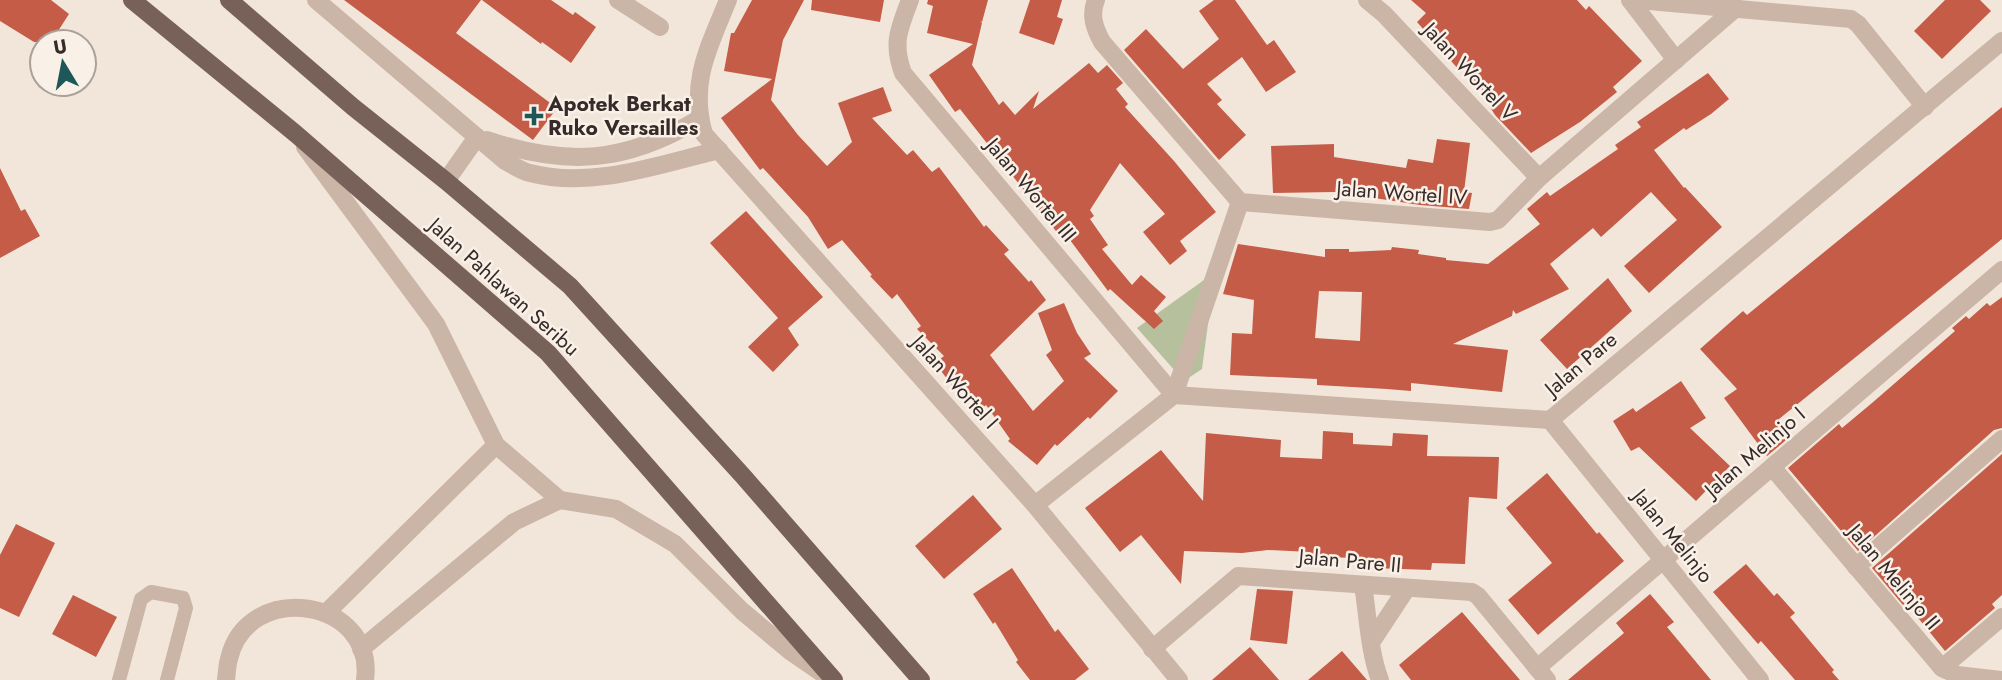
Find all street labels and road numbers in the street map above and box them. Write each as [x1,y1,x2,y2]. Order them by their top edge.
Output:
street label: Jalan Wortel V [1414,13,1524,128]
street label: Jalan Wortel III [977,129,1084,249]
street label: Jalan Wortel IV [1333,173,1469,213]
street label: Jalan Pahlawan Seribu [420,209,586,363]
street label: Jalan Pare [1536,325,1624,405]
street label: Jalan Wortel I [903,326,1005,436]
street label: Jalan Melinjo I [1696,400,1812,506]
street label: Jalan Melinjo [1624,480,1720,589]
street label: Jalan Melinjo II [1839,515,1947,636]
street label: Jalan Pare II [1295,541,1402,580]

